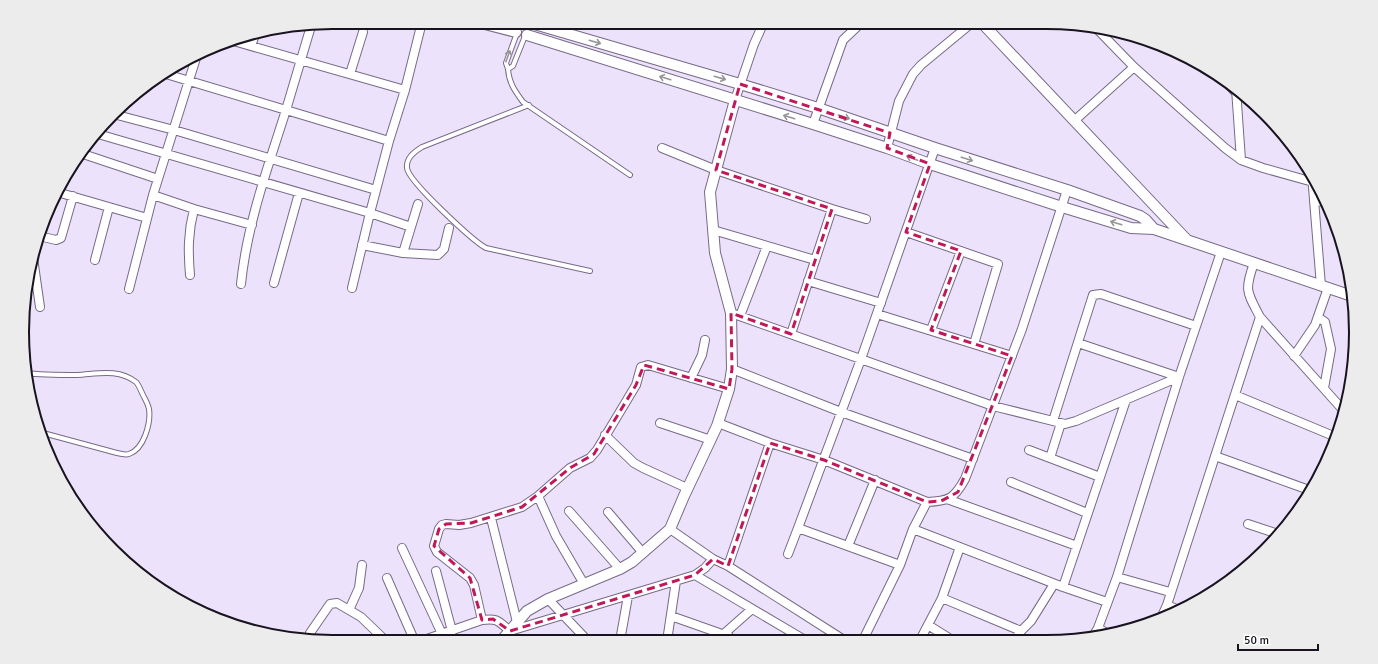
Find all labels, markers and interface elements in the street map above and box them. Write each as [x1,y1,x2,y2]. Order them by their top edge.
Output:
one-way arrow [588,39,601,46]
one-way arrow [505,50,513,62]
one-way arrow [659,74,672,81]
one-way arrow [713,75,726,82]
one-way arrow [783,113,796,120]
one-way arrow [837,114,850,121]
one-way arrow [907,153,919,161]
one-way arrow [960,156,973,163]
one-way arrow [1110,219,1123,226]
scale bar [1238,626,1318,652]
text: 50 m [1244,633,1269,648]

